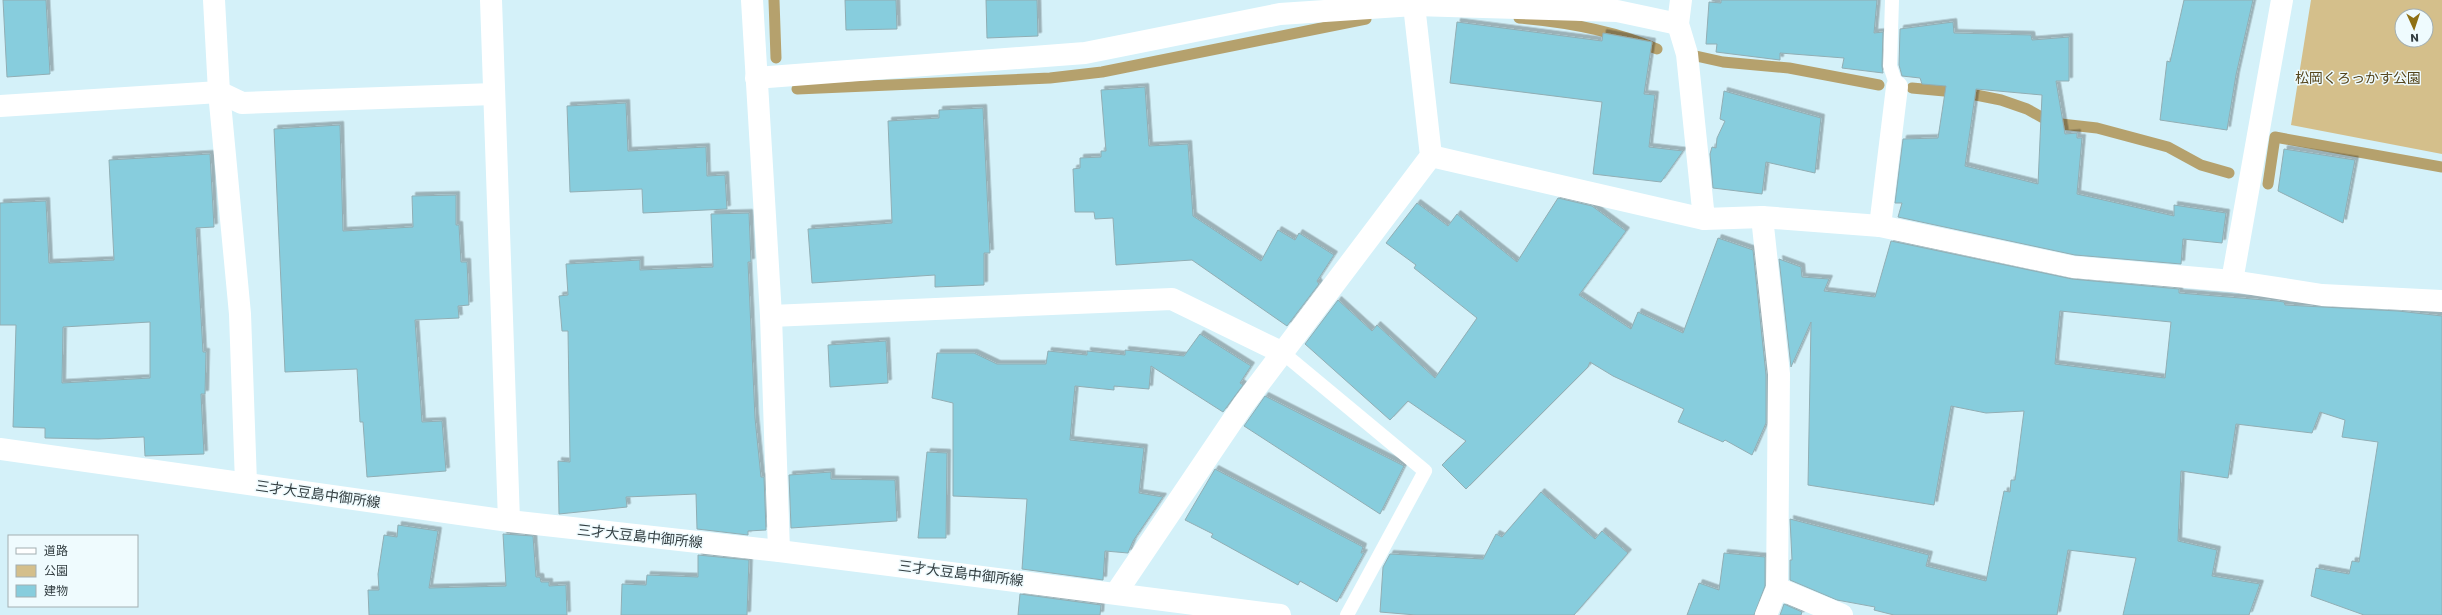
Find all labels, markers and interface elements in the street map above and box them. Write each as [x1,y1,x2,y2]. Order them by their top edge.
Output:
north arrow [2394,8,2434,48]
text: N [2410,30,2419,46]
park label: 松岡くろっかす公園 [2295,68,2421,88]
street label: 三才大豆島中御所線 [254,475,382,513]
street label: 三才大豆島中御所線 [576,519,704,553]
legend [8,535,138,607]
text: 道路 [44,542,68,559]
street label: 三才大豆島中御所線 [897,555,1025,591]
text: 公園 [44,562,68,579]
text: 建物 [44,582,68,599]

